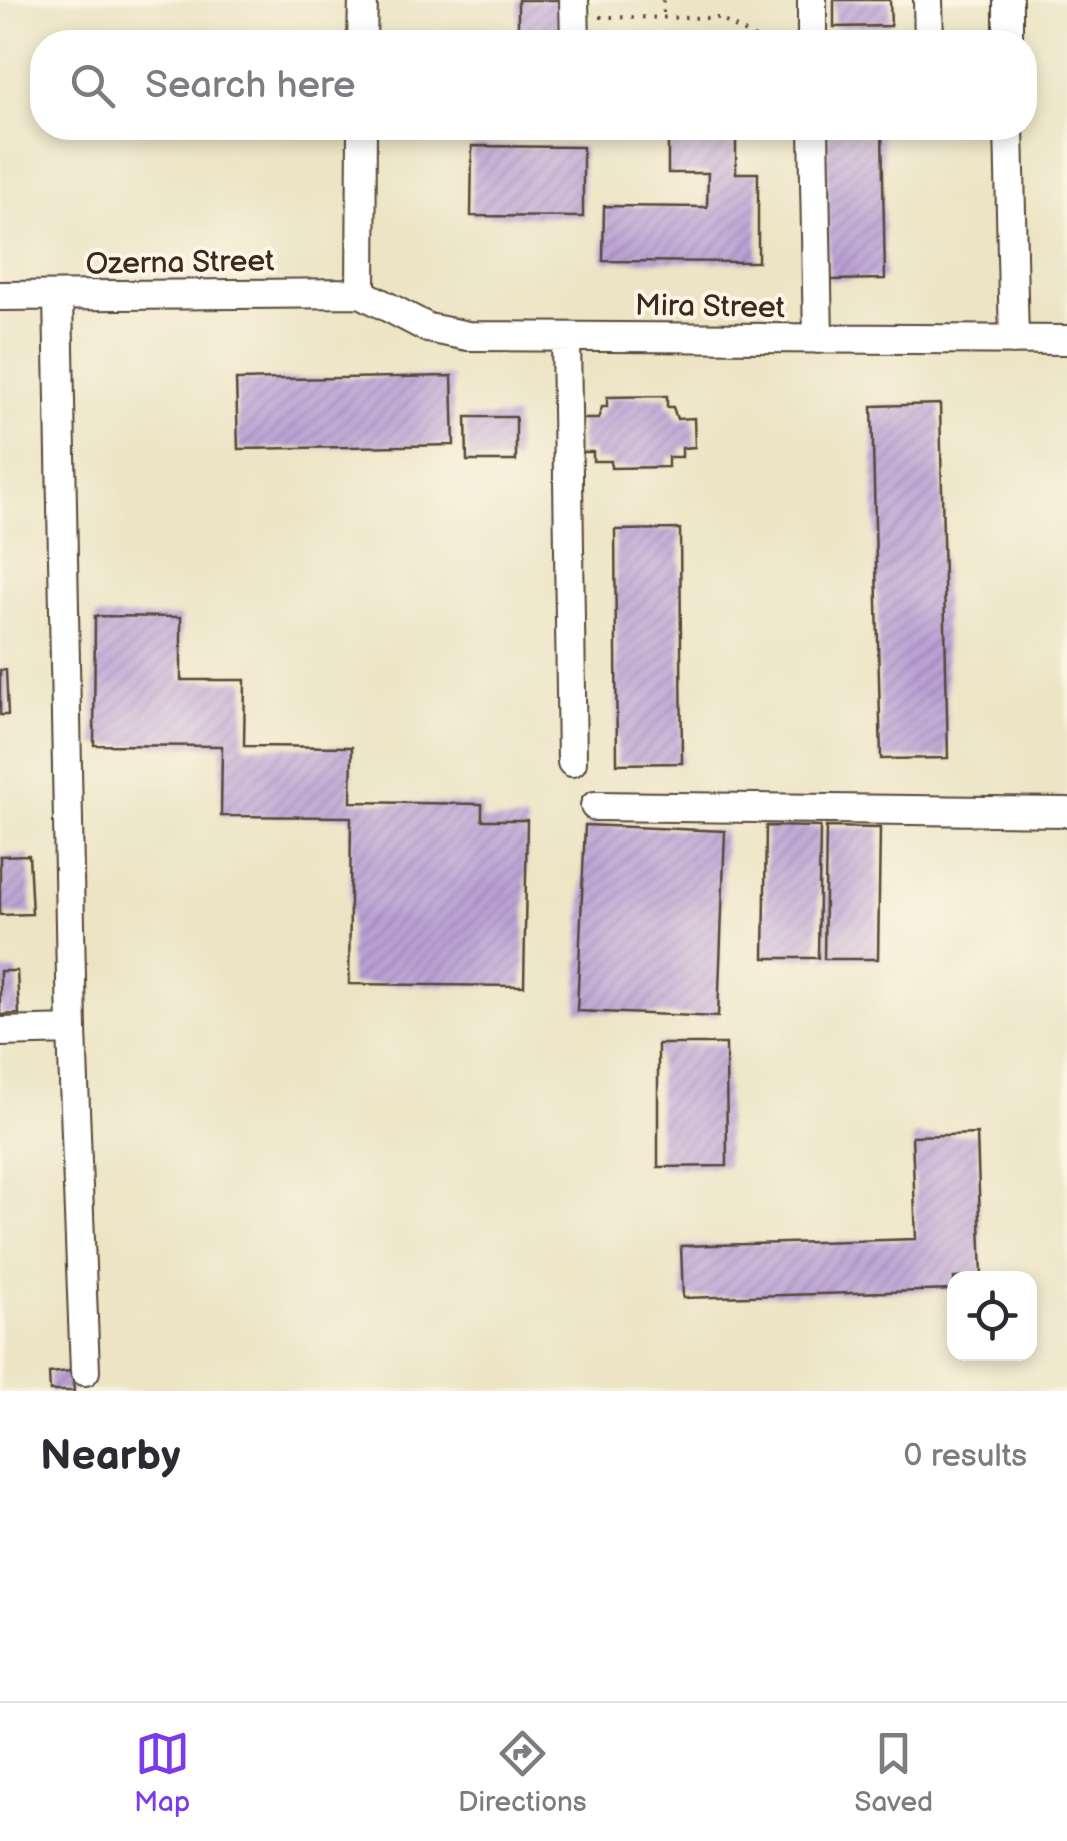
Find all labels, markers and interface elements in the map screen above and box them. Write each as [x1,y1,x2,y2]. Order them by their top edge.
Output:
search box [30,30,1037,140]
icon: search [65,58,120,113]
text: Search here [145,63,356,108]
street label: Ozerna Street [85,243,275,283]
street label: Mira Street [635,288,785,326]
map controls [947,1271,1037,1361]
button: locate [947,1271,1037,1361]
text: Nearby [40,1431,180,1482]
text: 0 results [904,1437,1027,1476]
tab: Map [134,1726,190,1819]
tab: Directions [458,1726,587,1819]
tab: Saved [855,1726,933,1819]

